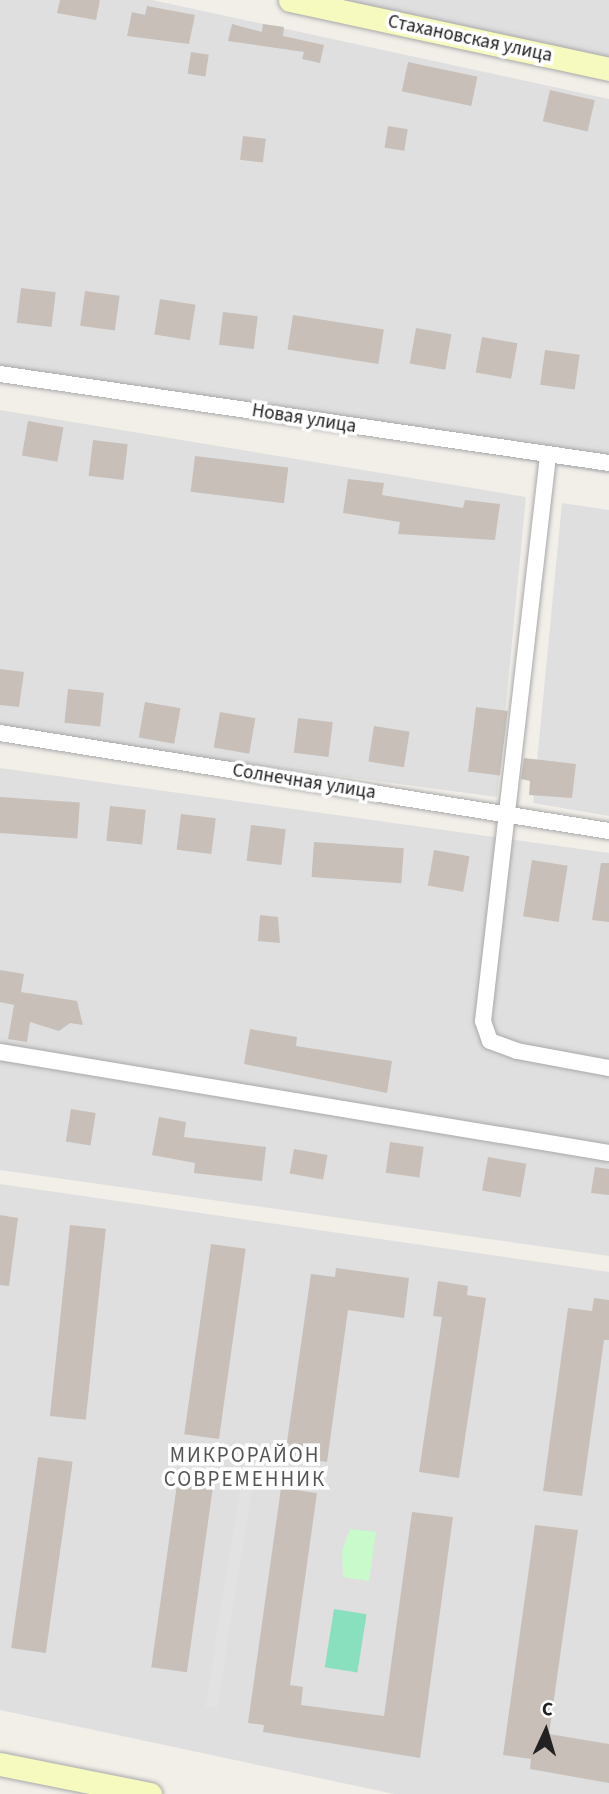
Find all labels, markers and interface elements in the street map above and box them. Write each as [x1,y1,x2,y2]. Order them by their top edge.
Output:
street label: Стахановская улица [386,10,554,68]
street label: Новая улица [250,400,358,438]
street label: Солнечная улица [231,759,377,805]
district label: МИКРОРАЙОН СОВРЕМЕННИК [165,1442,325,1492]
north arrow [511,1696,581,1766]
text: С [541,1696,554,1723]

